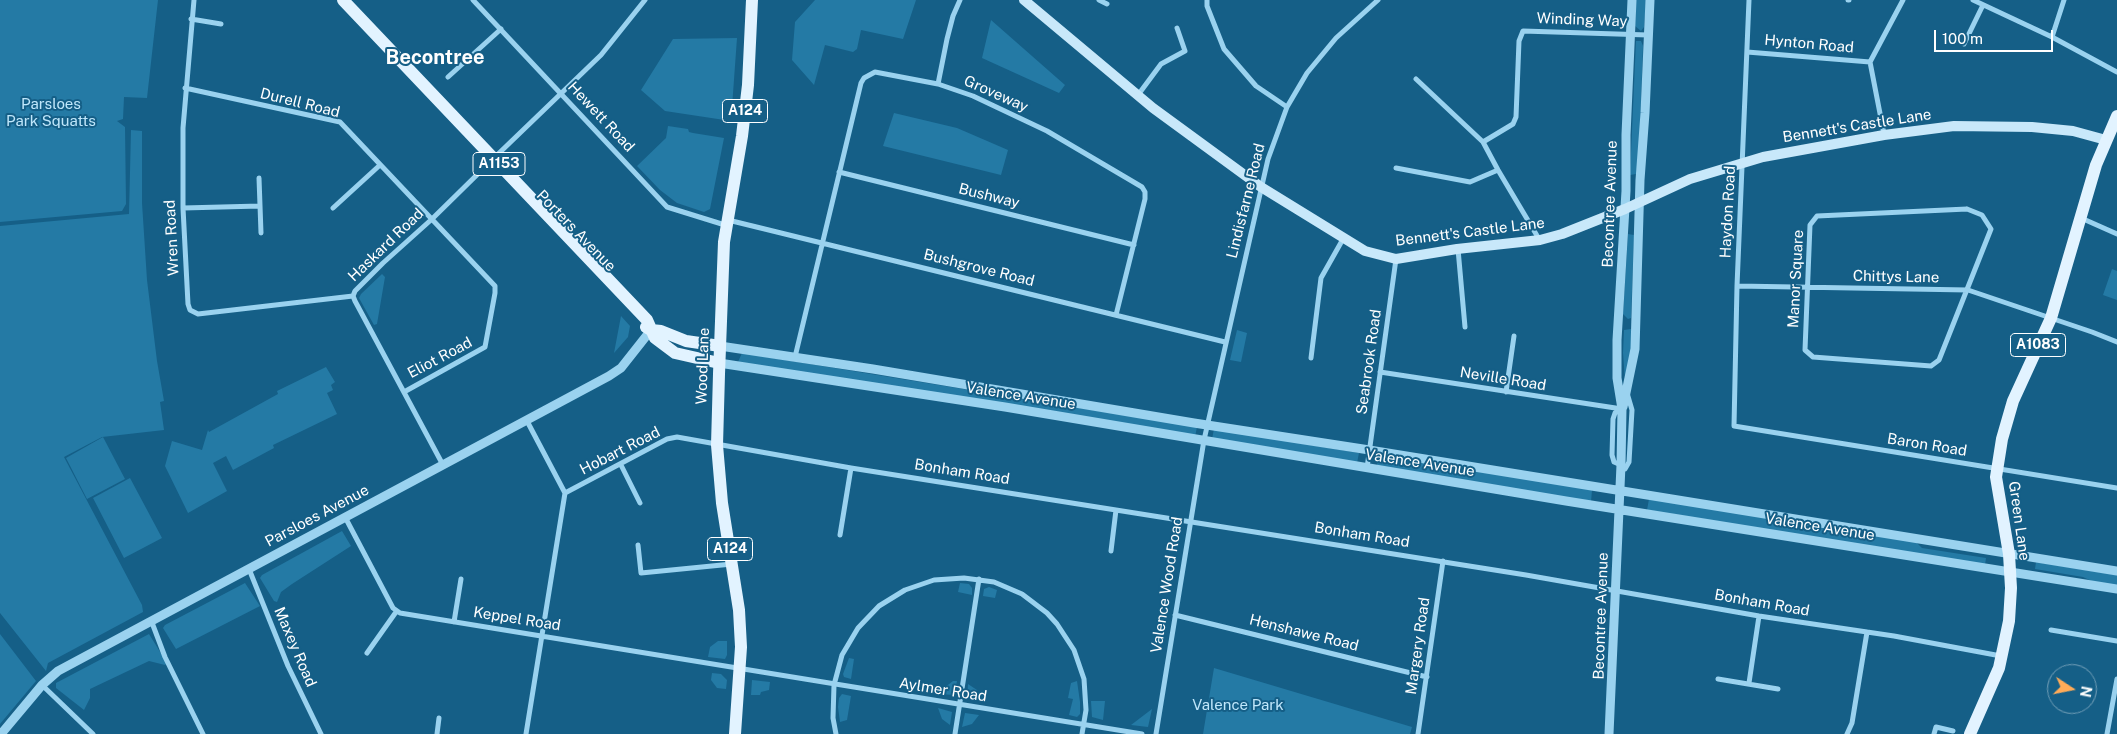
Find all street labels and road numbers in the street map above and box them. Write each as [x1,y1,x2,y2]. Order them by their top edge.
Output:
street label: Winding Way [1536,9,1628,31]
street label: Hynton Road [1763,31,1855,57]
street label: Groveway [961,72,1031,116]
street label: Hewett Road [564,78,638,156]
street label: Durell Road [258,84,342,122]
road number: A124 [722,100,768,122]
street label: Bennett's Castle Lane [1781,105,1933,147]
street label: Becontree Avenue [1599,140,1621,268]
street label: Lindisfarne Road [1223,142,1269,260]
road number: A1153 [473,152,525,175]
street label: Haydon Road [1717,165,1739,259]
street label: Bushway [957,180,1021,212]
street label: Porters Avenue [533,187,619,275]
street label: Wren Road [161,199,183,277]
street label: Haskard Road [345,205,427,285]
street label: Bennett's Castle Lane [1394,214,1546,250]
street label: Manor Square [1784,229,1808,329]
street label: Bushgrove Road [922,246,1036,290]
street label: Chittys Lane [1853,267,1939,287]
street label: Seabrook Road [1353,308,1385,416]
street label: Wood Lane [693,327,713,405]
street label: Eliot Road [405,334,475,382]
road number: A1083 [2010,334,2066,356]
street label: Neville Road [1459,363,1547,395]
street label: Valence Avenue [965,378,1077,414]
street label: Hobart Road [577,423,663,479]
street label: Baron Road [1886,430,1968,460]
street label: Valence Avenue [1364,445,1476,481]
street label: Bonham Road [913,456,1011,488]
street label: Green Lane [2005,480,2033,562]
street label: Parsloes Avenue [262,481,372,551]
street label: Valence Avenue [1764,509,1876,545]
street label: Valence Wood Road [1147,515,1187,655]
street label: Bonham Road [1313,519,1411,551]
road number: A124 [708,538,752,560]
street label: Becontree Avenue [1590,552,1612,680]
street label: Bonham Road [1713,586,1811,620]
street label: Margery Road [1402,596,1434,696]
street label: Keppel Road [472,603,562,635]
street label: Maxey Road [270,604,320,690]
street label: Henshawe Road [1248,611,1360,655]
street label: Aylmer Road [898,674,988,706]

